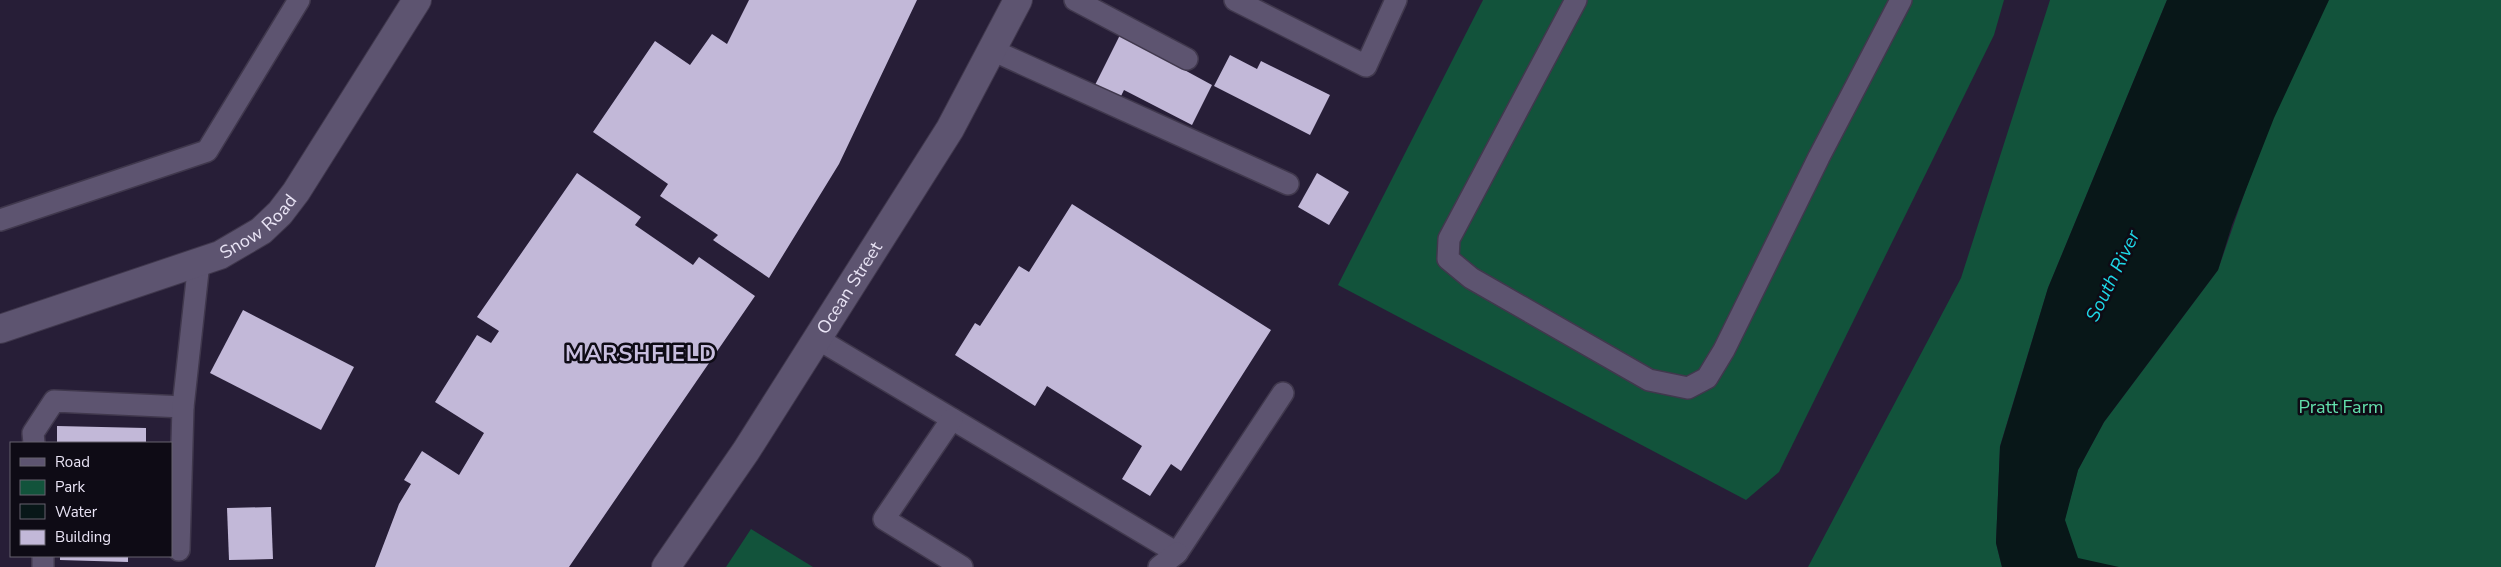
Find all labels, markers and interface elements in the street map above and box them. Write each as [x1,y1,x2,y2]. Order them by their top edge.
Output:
street label: Snow Road [215,189,302,265]
water label: South River [2080,225,2147,326]
street label: Ocean Street [811,236,888,339]
district label: MARSHFIELD [565,339,717,369]
park label: Pratt Farm [2299,395,2384,419]
legend [10,442,172,557]
text: Road [55,452,90,472]
text: Park [55,477,85,497]
text: Water [55,502,98,522]
text: Building [55,527,111,547]

